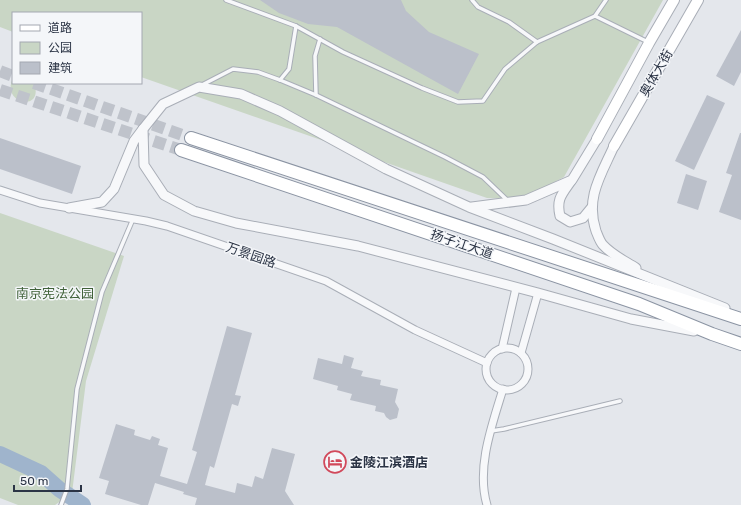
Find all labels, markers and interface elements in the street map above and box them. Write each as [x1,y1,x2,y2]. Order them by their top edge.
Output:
legend [12,12,142,84]
text: 道路 [48,21,72,35]
text: 公园 [48,41,72,55]
street label: 奥体大街 [637,47,675,99]
text: 建筑 [48,61,72,75]
street label: 扬子江大道 [429,226,495,262]
street label: 万景园路 [224,239,278,271]
park label: 南京宪法公园 [16,286,94,301]
hotel icon: 金陵江滨酒店 [322,449,348,475]
place label: 金陵江滨酒店 [350,455,428,470]
scale bar [14,467,81,493]
text: 50 m [20,474,48,488]

